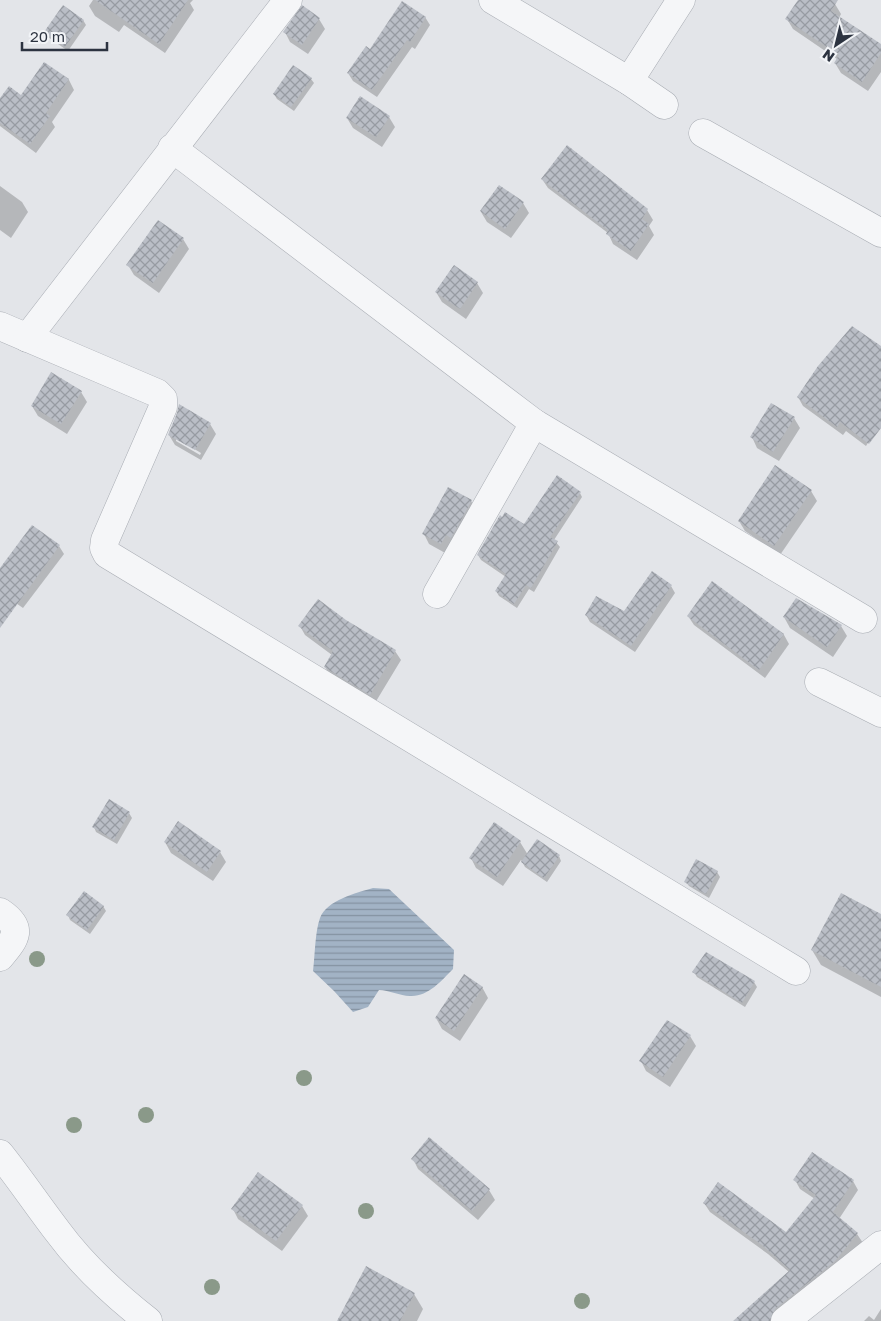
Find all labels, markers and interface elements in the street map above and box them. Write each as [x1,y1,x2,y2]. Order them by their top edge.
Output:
scale bar [22,20,108,52]
north arrow [811,20,861,70]
text: 20 m [30,27,65,45]
text: N [819,46,837,66]

